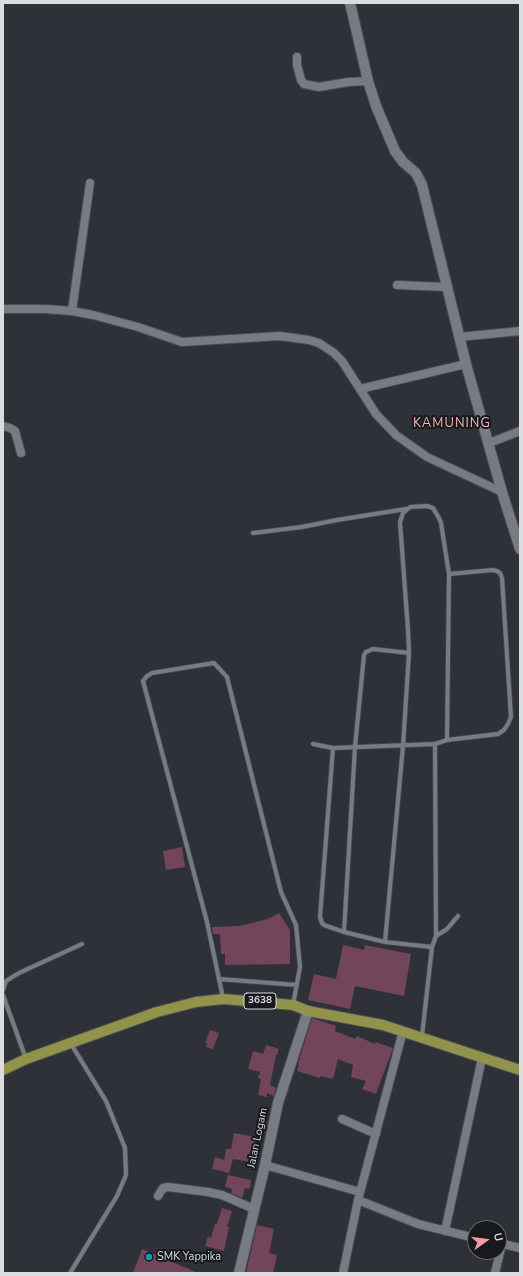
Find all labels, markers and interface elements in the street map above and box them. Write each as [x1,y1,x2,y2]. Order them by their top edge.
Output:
district label: KAMUNING [413,416,491,432]
road number: 3638 [244,993,276,1009]
street label: Jalan Logam [245,1107,271,1169]
north arrow [467,1220,507,1260]
text: U [490,1231,506,1243]
place label: SMK Yappika [157,1250,221,1264]
marker: SMK Yappika [144,1252,154,1262]

